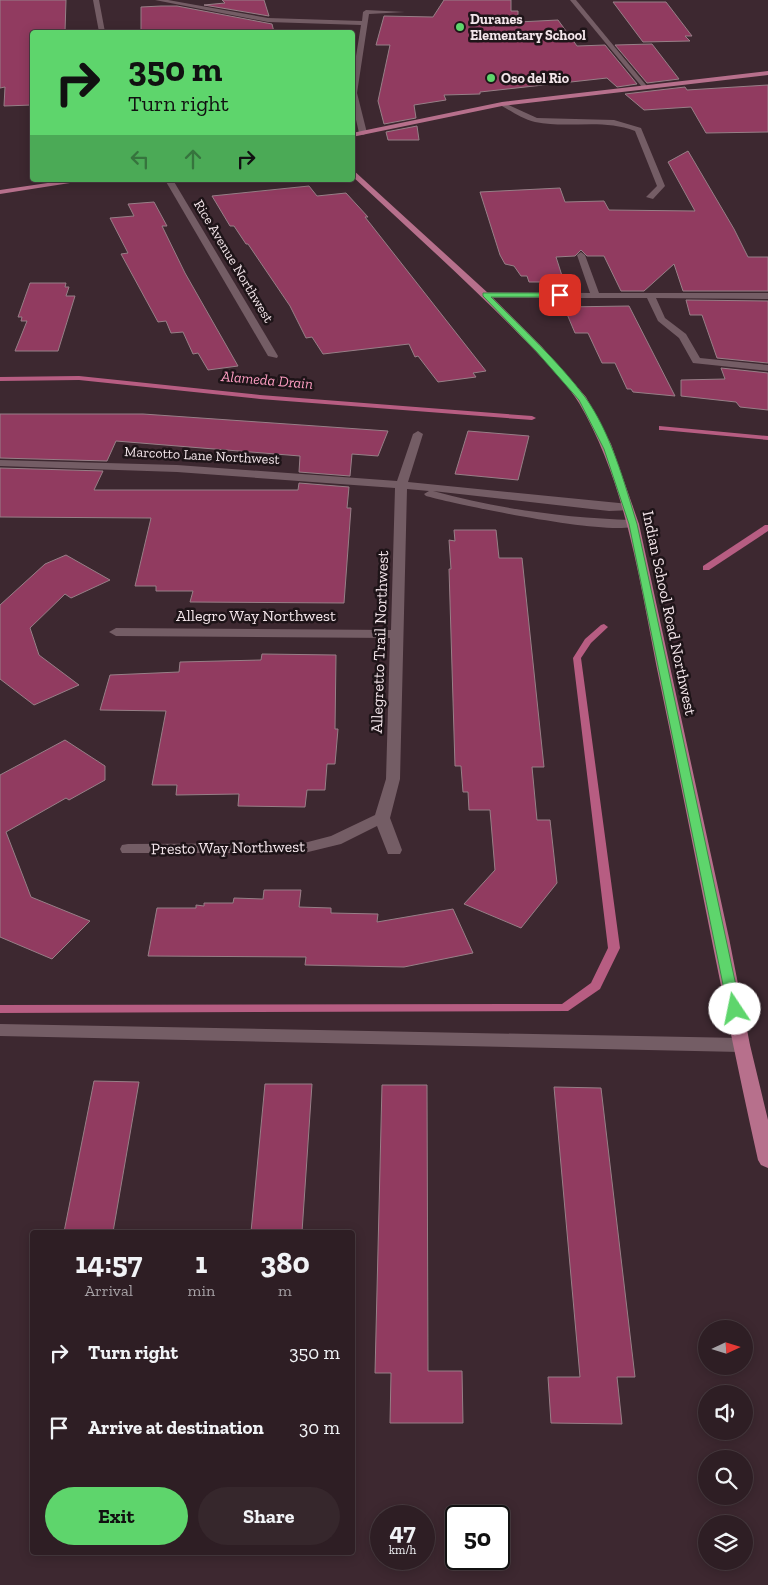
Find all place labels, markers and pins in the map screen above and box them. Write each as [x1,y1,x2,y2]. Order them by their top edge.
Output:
place label: Duranes Elementary School [470,11,586,44]
marker: Duranes Elementary School [454,21,466,33]
place label: Oso del Rio [501,70,570,87]
marker: Oso del Rio [485,72,497,84]
pin [539,274,581,316]

